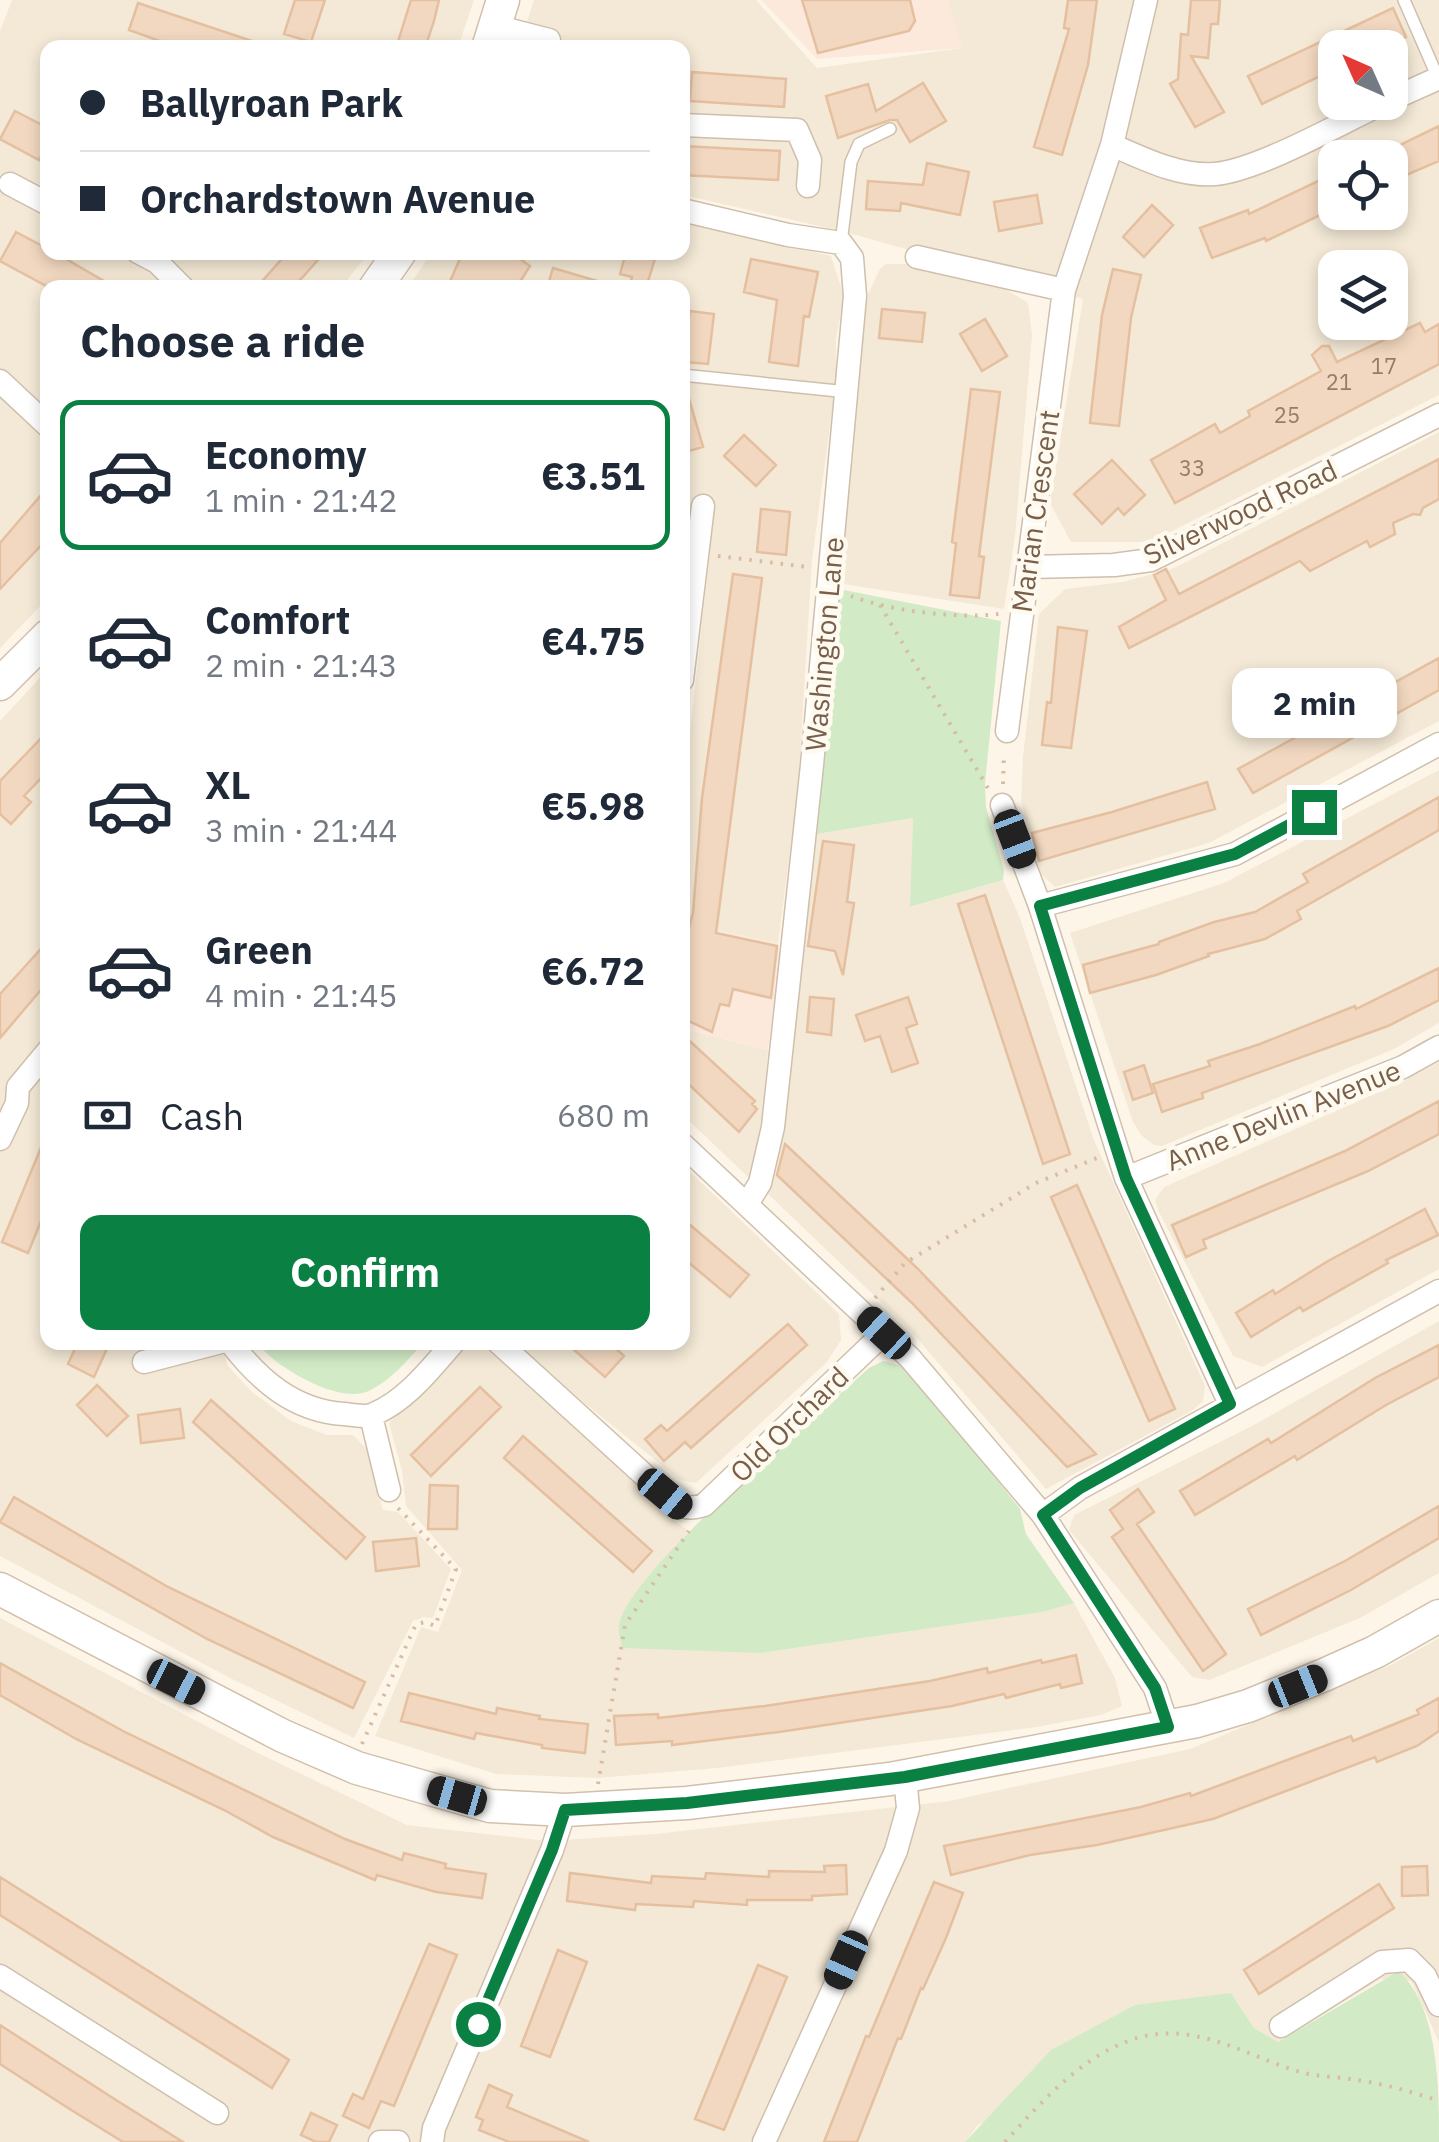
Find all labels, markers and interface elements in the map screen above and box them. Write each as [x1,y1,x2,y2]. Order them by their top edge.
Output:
north arrow [1318,30,1408,120]
map controls [1318,30,1408,340]
text: Ballyroan Park [140,78,403,127]
button: locate [1318,140,1408,230]
text: Orchardstown Avenue [140,174,535,223]
button: layers [1318,250,1408,340]
text: Choose a ride [80,311,365,369]
house number: 17 [1371,351,1397,380]
house number: 21 [1326,367,1352,396]
house number: 25 [1274,400,1300,429]
street label: Marian Crescent [1002,407,1068,615]
icon: car [85,430,175,520]
text: Economy [205,430,367,479]
text: €3.51 [541,451,645,500]
street label: Silverwood Road [1137,451,1343,573]
house number: 33 [1179,453,1205,482]
text: 1 min · 21:42 [205,479,398,521]
street label: Washington Lane [796,535,852,753]
icon: car [85,595,175,685]
text: Comfort [205,595,350,644]
text: €4.75 [541,616,645,665]
text: 2 min · 21:43 [205,644,398,686]
callout: 2 min [1232,667,1396,737]
text: 2 min [1273,682,1356,724]
icon: car [85,760,175,850]
text: XL [205,760,251,809]
text: €5.98 [541,781,645,830]
route end [1292,790,1337,835]
car [990,806,1040,872]
text: 3 min · 21:44 [205,809,398,851]
icon: car [85,925,175,1015]
text: Green [205,925,313,974]
text: €6.72 [541,946,645,995]
text: 4 min · 21:45 [205,974,398,1016]
street label: Anne Devlin Avenue [1160,1051,1406,1179]
icon: cash [80,1088,135,1143]
text: Cash [160,1091,244,1140]
text: 680 m [557,1094,650,1136]
button: Confirm [80,1215,650,1330]
car [852,1302,916,1364]
street label: Old Orchard [722,1358,856,1490]
car [632,1463,698,1525]
car [142,1655,210,1709]
car [1265,1661,1331,1711]
car [424,1773,490,1819]
car [820,1926,872,1994]
route start [456,2002,501,2047]

